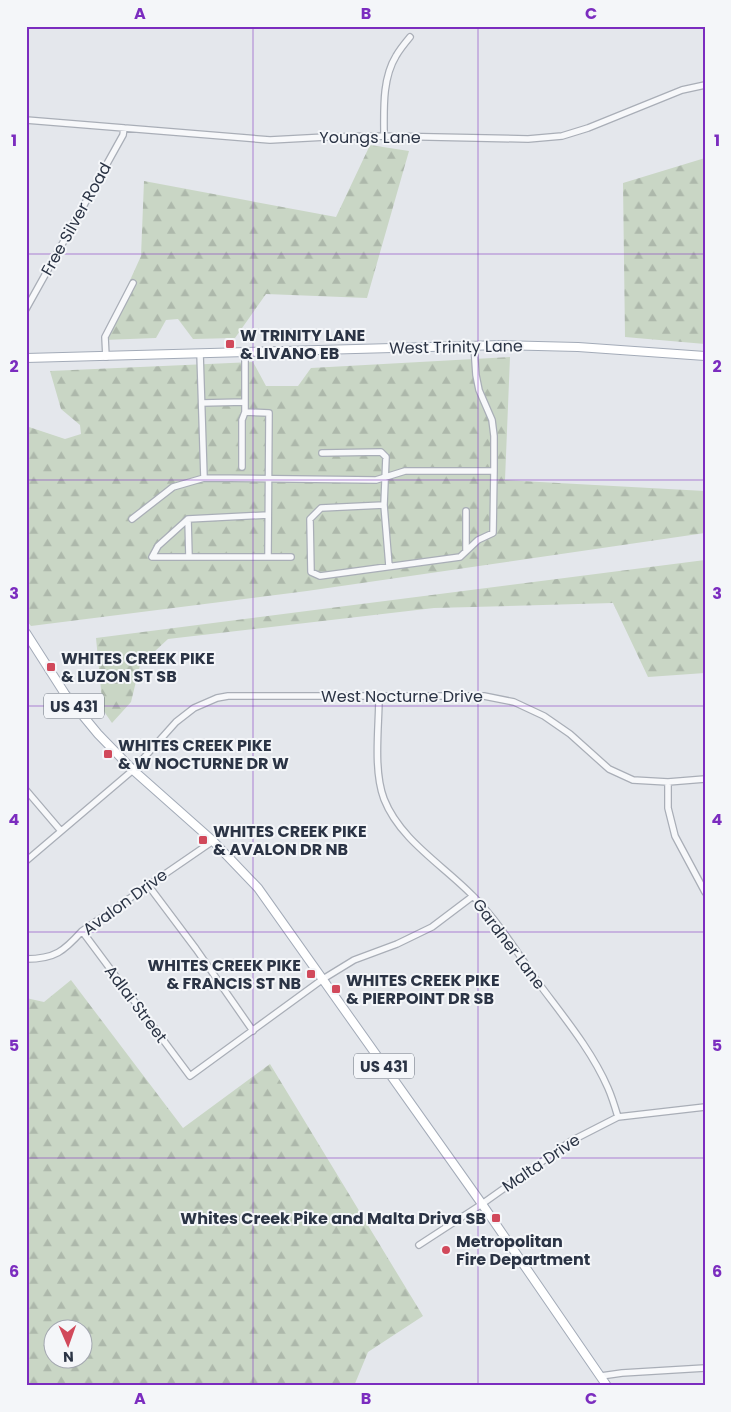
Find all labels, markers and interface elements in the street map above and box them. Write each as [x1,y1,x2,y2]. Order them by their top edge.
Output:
text: A [134,2,146,25]
text: B [361,2,371,25]
text: C [585,2,597,25]
street label: Youngs Lane [319,126,421,149]
text: 1 [11,129,17,152]
text: 1 [714,129,720,152]
street label: Free Silver Road [35,158,117,280]
place label: W TRINITY LANE & LIVANO EB [240,324,365,365]
street label: West Trinity Lane [389,334,523,360]
marker: W TRINITY LANE & LIVANO EB [224,338,236,350]
text: 2 [9,355,19,378]
text: 2 [712,355,722,378]
text: 3 [9,582,19,605]
text: 3 [712,582,722,605]
place label: WHITES CREEK PIKE & LUZON ST SB [61,647,215,688]
marker: WHITES CREEK PIKE & LUZON ST SB [45,661,57,673]
street label: West Nocturne Drive [321,685,483,708]
road number: US 431 [44,694,104,718]
place label: WHITES CREEK PIKE & W NOCTURNE DR W [118,734,289,775]
marker: WHITES CREEK PIKE & W NOCTURNE DR W [102,748,114,760]
text: 4 [9,808,20,831]
text: 4 [712,808,723,831]
place label: WHITES CREEK PIKE & AVALON DR NB [213,820,367,861]
marker: WHITES CREEK PIKE & AVALON DR NB [197,834,209,846]
street label: Avalon Drive [78,863,172,941]
street label: Gardner Lane [467,894,551,994]
place label: WHITES CREEK PIKE & FRANCIS ST NB [147,954,301,995]
street label: Adlai Street [99,961,173,1048]
marker: WHITES CREEK PIKE & FRANCIS ST NB [305,968,317,980]
place label: WHITES CREEK PIKE & PIERPOINT DR SB [346,969,500,1010]
marker: WHITES CREEK PIKE & PIERPOINT DR SB [330,983,342,995]
text: 5 [9,1034,19,1057]
text: 5 [712,1034,722,1057]
road number: US 431 [354,1054,414,1078]
street label: Malta Drive [497,1128,585,1198]
place label: Whites Creek Pike and Malta Driva SB [180,1207,486,1230]
marker: Whites Creek Pike and Malta Driva SB [490,1212,502,1224]
place label: Metropolitan Fire Department [456,1230,590,1271]
marker: Metropolitan Fire Department [440,1244,452,1256]
text: 6 [9,1260,19,1283]
text: 6 [712,1260,722,1283]
north arrow [42,1320,92,1370]
text: N [63,1347,74,1367]
text: A [134,1387,146,1410]
text: B [361,1387,371,1410]
text: C [585,1387,597,1410]

